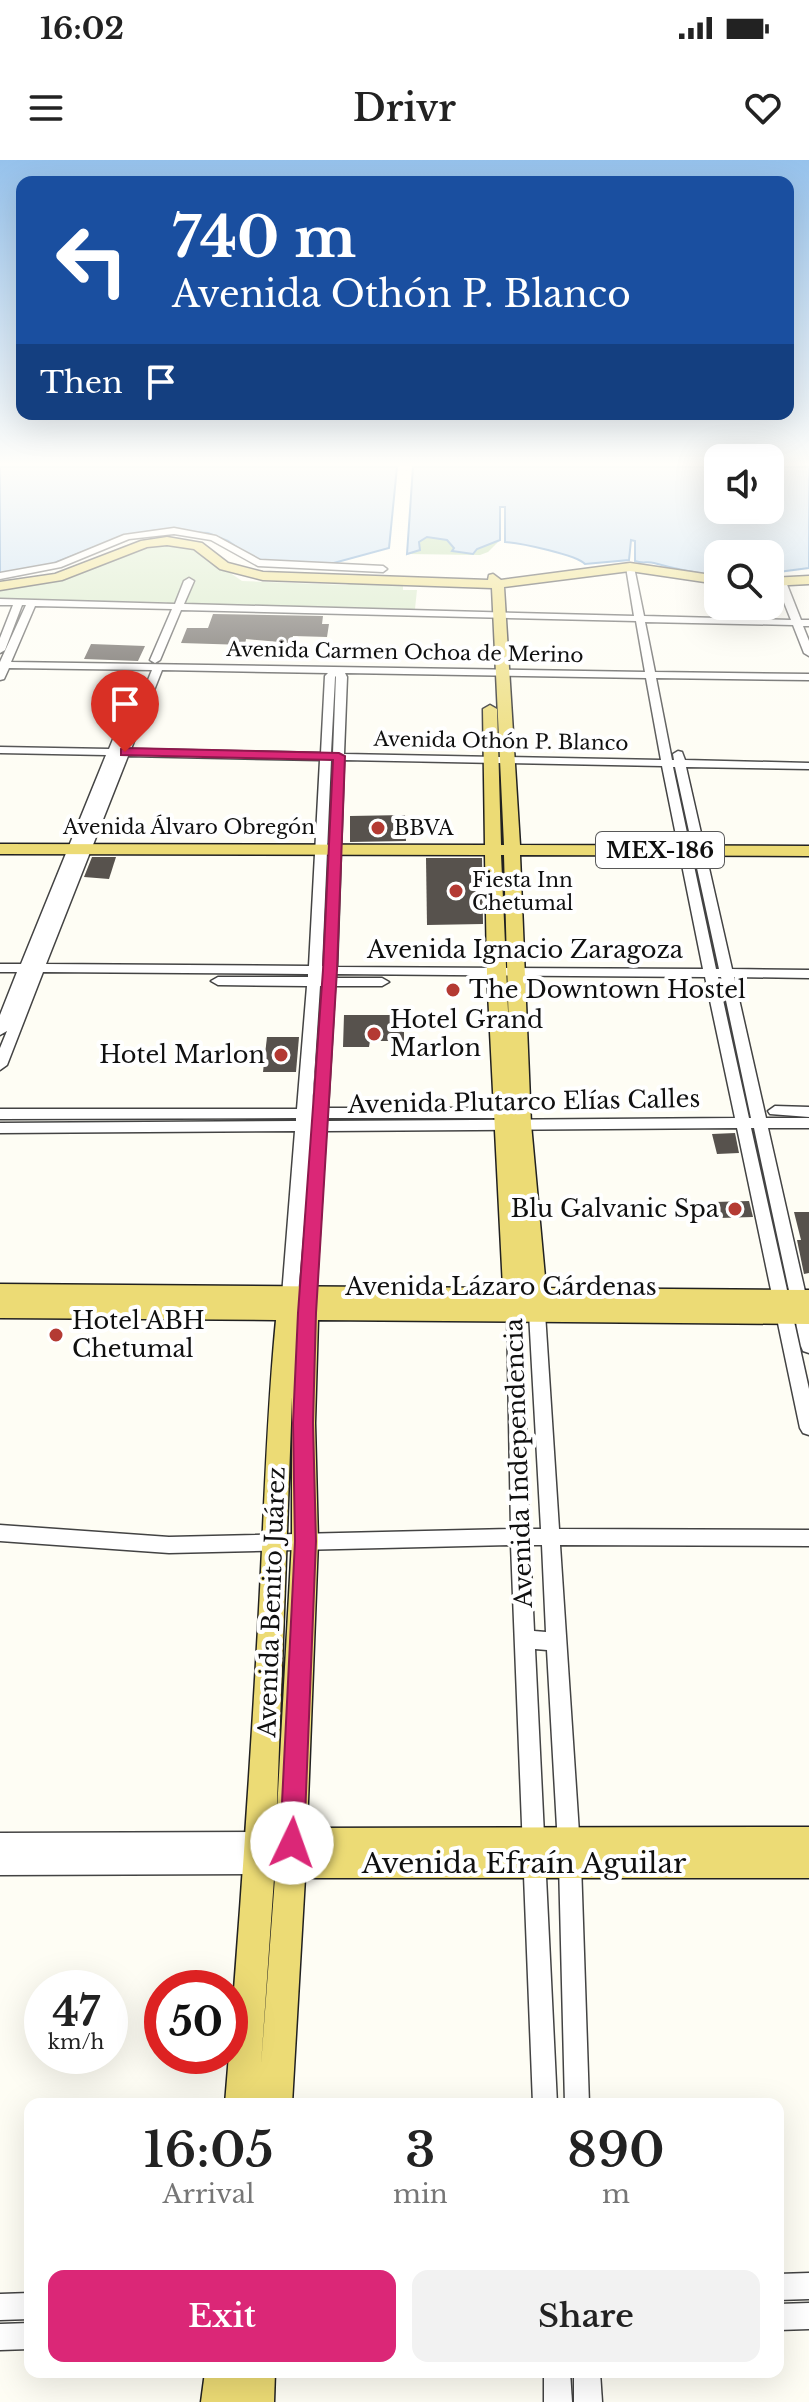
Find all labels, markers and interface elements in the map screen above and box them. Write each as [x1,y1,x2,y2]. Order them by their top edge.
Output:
text: 16:02 [40,10,124,47]
icon: menu [24,86,68,130]
text: Drivr [353,86,456,131]
icon: heart [741,86,785,130]
text: 740 m [172,203,356,272]
icon: left [40,208,144,312]
text: Avenida Othón P. Blanco [172,272,631,317]
icon: arrive [139,360,183,404]
text: Then [40,364,123,401]
map controls [704,444,784,620]
button: sound [704,444,784,524]
button: search [704,540,784,620]
street label: Avenida Carmen Ochoa de Merino [225,637,584,667]
pin [91,670,159,752]
icon: arrive [103,682,147,726]
street label: Avenida Othón P. Blanco [372,727,629,755]
street label: Avenida Álvaro Obregón [62,814,315,839]
place label: BBVA [394,816,454,840]
marker: BBVA [369,819,387,837]
road number: MEX-186 [596,832,724,868]
place label: Fiesta Inn Chetumal [472,868,573,915]
marker: Fiesta Inn Chetumal [447,882,465,900]
street label: Avenida Ignacio Zaragoza [366,935,684,964]
place label: The Downtown Hostel [469,975,746,1004]
marker: The Downtown Hostel [444,981,462,999]
place label: Hotel Grand Marlon [390,1005,543,1062]
marker: Hotel Grand Marlon [365,1025,383,1043]
place label: Hotel Marlon [99,1040,265,1069]
marker: Hotel Marlon [272,1046,290,1064]
street label: Avenida Plutarco Elías Calles [347,1084,700,1119]
place label: Blu Galvanic Spa [511,1194,720,1223]
marker: Blu Galvanic Spa [726,1200,744,1218]
street label: Avenida Lázaro Cárdenas [344,1272,657,1301]
place label: Hotel ABH Chetumal [72,1306,205,1363]
street label: Avenida Independencia [499,1317,538,1609]
marker: Hotel ABH Chetumal [47,1326,65,1344]
street label: Avenida Benito Juárez [252,1466,291,1739]
position arrow [250,1801,334,1885]
street label: Avenida Efraín Aguilar [361,1846,687,1881]
speed limit sign: 50 [144,1970,248,2074]
text: 47 [52,1987,100,2037]
text: km/h [48,2030,104,2054]
text: 16:05 [143,2120,274,2180]
text: 3 [405,2120,436,2180]
text: 890 [567,2120,665,2180]
text: Arrival [162,2178,255,2210]
text: min [393,2178,448,2210]
text: m [602,2178,630,2210]
button: Exit [48,2270,396,2362]
button: Share [412,2270,760,2362]

